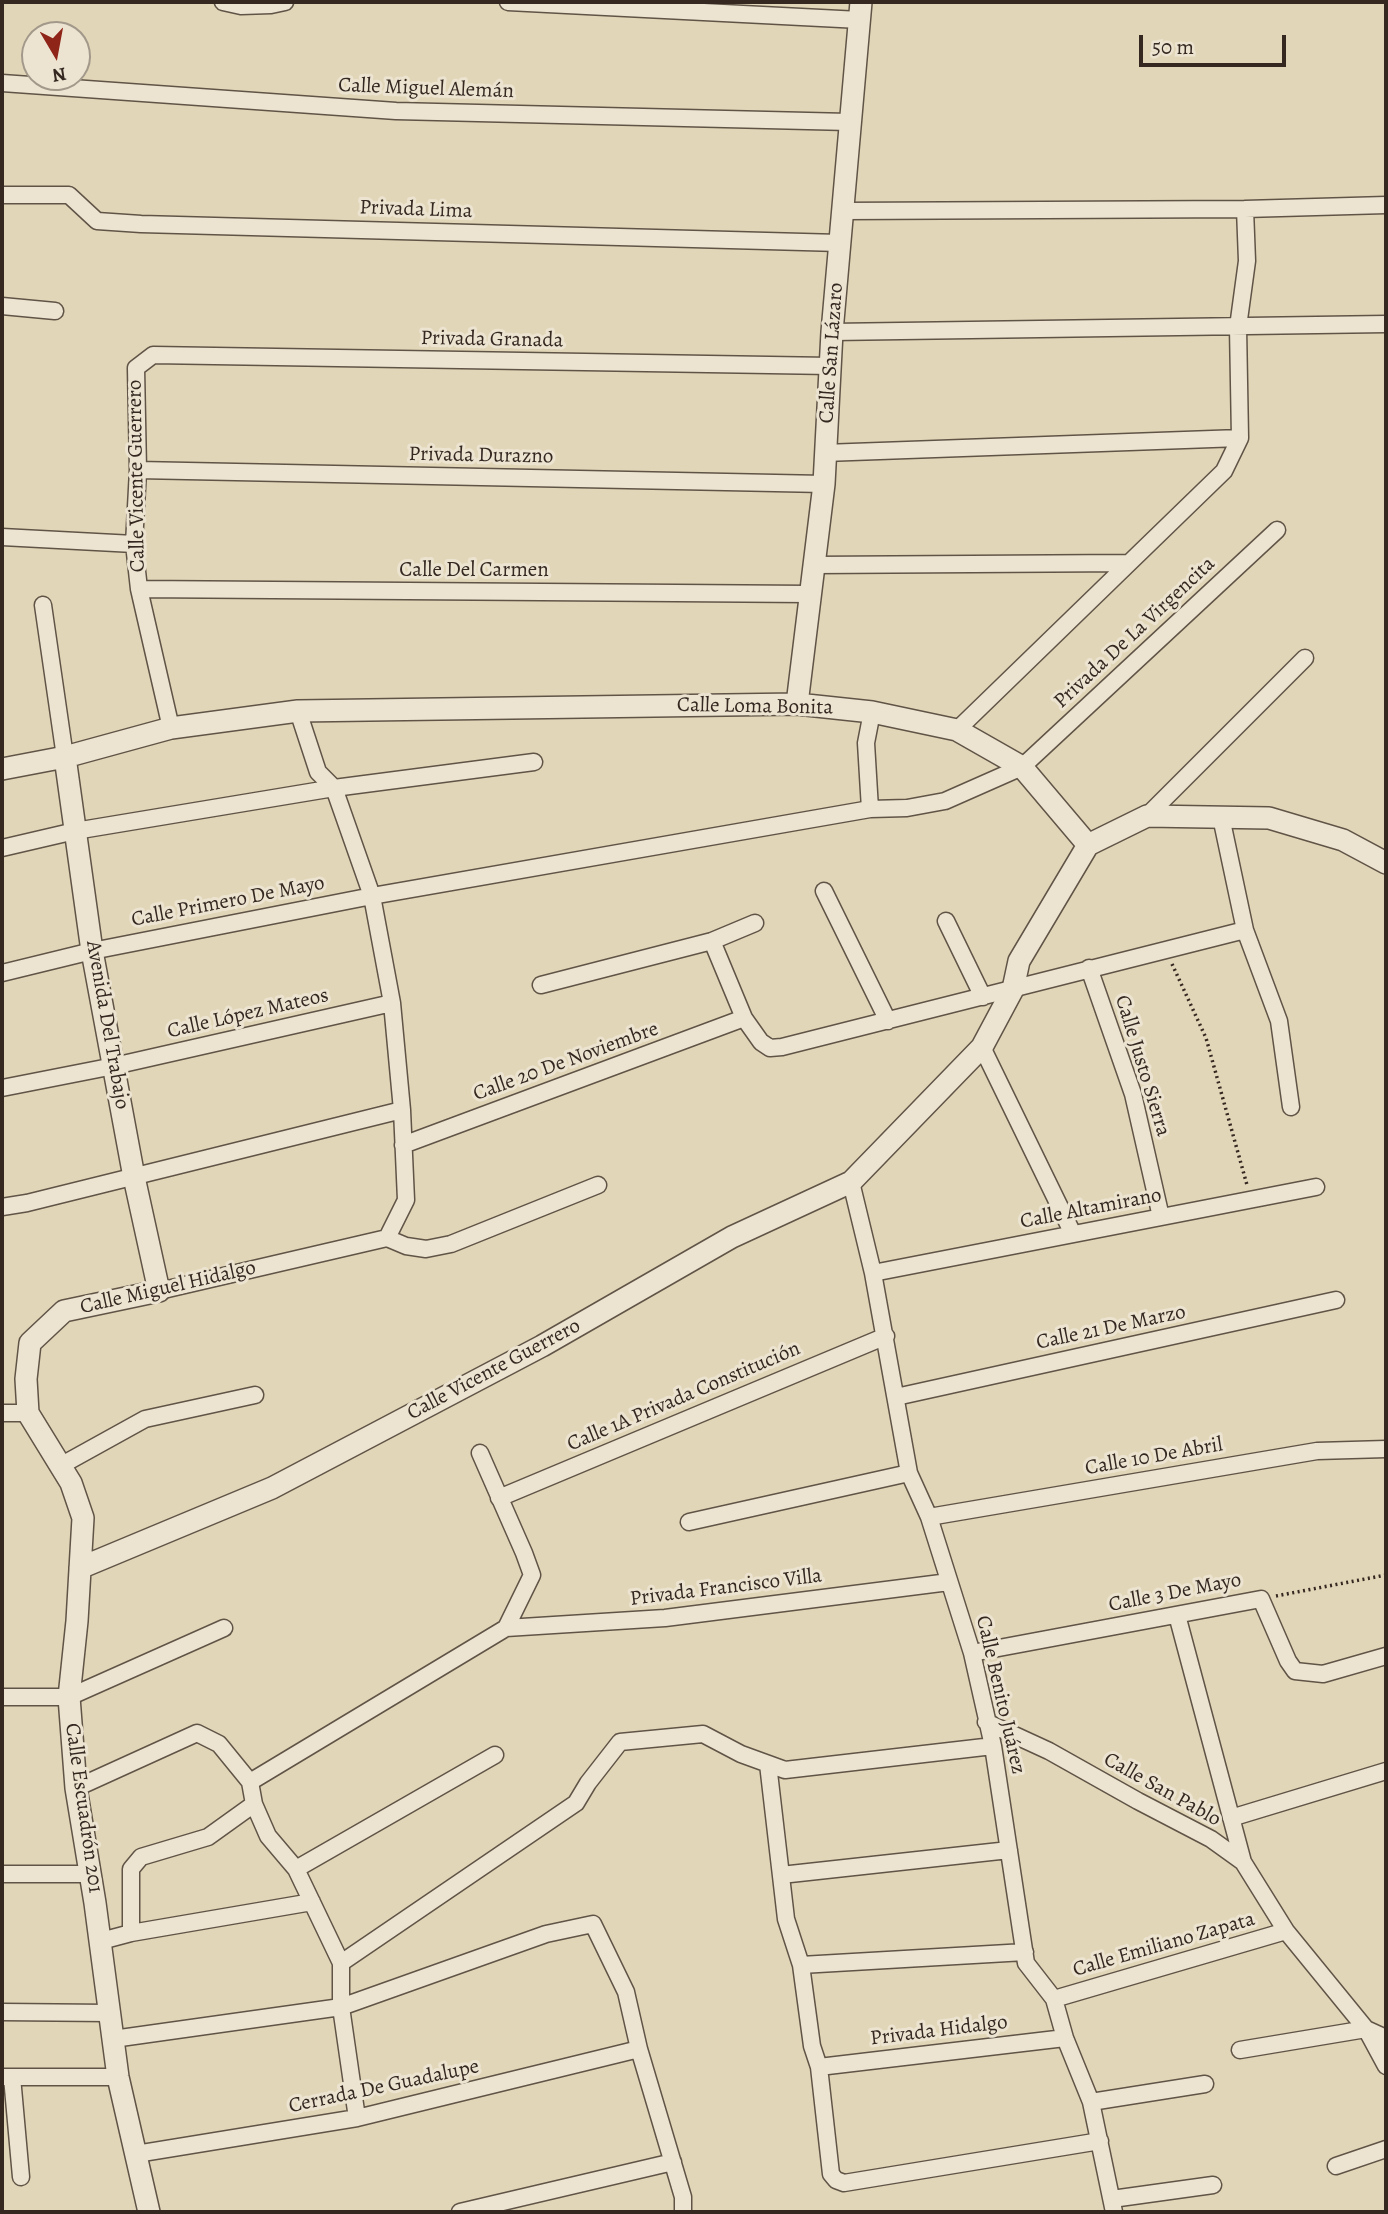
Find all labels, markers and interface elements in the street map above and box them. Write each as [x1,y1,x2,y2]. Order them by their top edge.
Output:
north arrow [21,21,91,91]
scale bar [1143,21,1290,65]
text: 50 m [1152,33,1194,61]
text: N [50,61,68,89]
street label: Calle Miguel Alemán [338,73,514,105]
street label: Privada Lima [359,195,473,225]
street label: Calle San Lázaro [815,282,849,424]
street label: Privada Granada [420,326,564,354]
street label: Calle Vicente Guerrero [123,380,151,572]
street label: Privada Durazno [408,442,554,470]
street label: Privada De La Virgencita [1049,552,1221,714]
street label: Calle Del Carmen [399,558,549,584]
street label: Calle Loma Bonita [677,693,833,721]
street label: Calle Primero De Mayo [129,871,327,933]
street label: Avenida Del Trabajo [80,939,134,1111]
street label: Calle López Mateos [165,983,331,1045]
street label: Calle Justo Sierra [1109,992,1175,1140]
street label: Calle 20 De Noviembre [470,1017,662,1107]
street label: Calle Altamirano [1018,1183,1164,1235]
street label: Calle Miguel Hidalgo [78,1256,258,1320]
street label: Calle 21 De Marzo [1034,1300,1188,1356]
street label: Calle Vicente Guerrero [403,1314,585,1426]
street label: Calle 1A Privada Constitución [564,1336,804,1458]
street label: Calle 10 De Abril [1083,1433,1225,1481]
street label: Privada Francisco Villa [629,1564,823,1612]
street label: Calle 3 De Mayo [1107,1568,1243,1618]
street label: Calle Benito Juárez [970,1613,1030,1777]
street label: Calle Escuadrón 201 [59,1721,107,1895]
street label: Calle San Pablo [1099,1747,1225,1833]
street label: Calle Emiliano Zapata [1070,1907,1258,1983]
street label: Privada Hidalgo [869,2010,1009,2052]
street label: Cerrada De Guadalupe [286,2054,482,2120]

